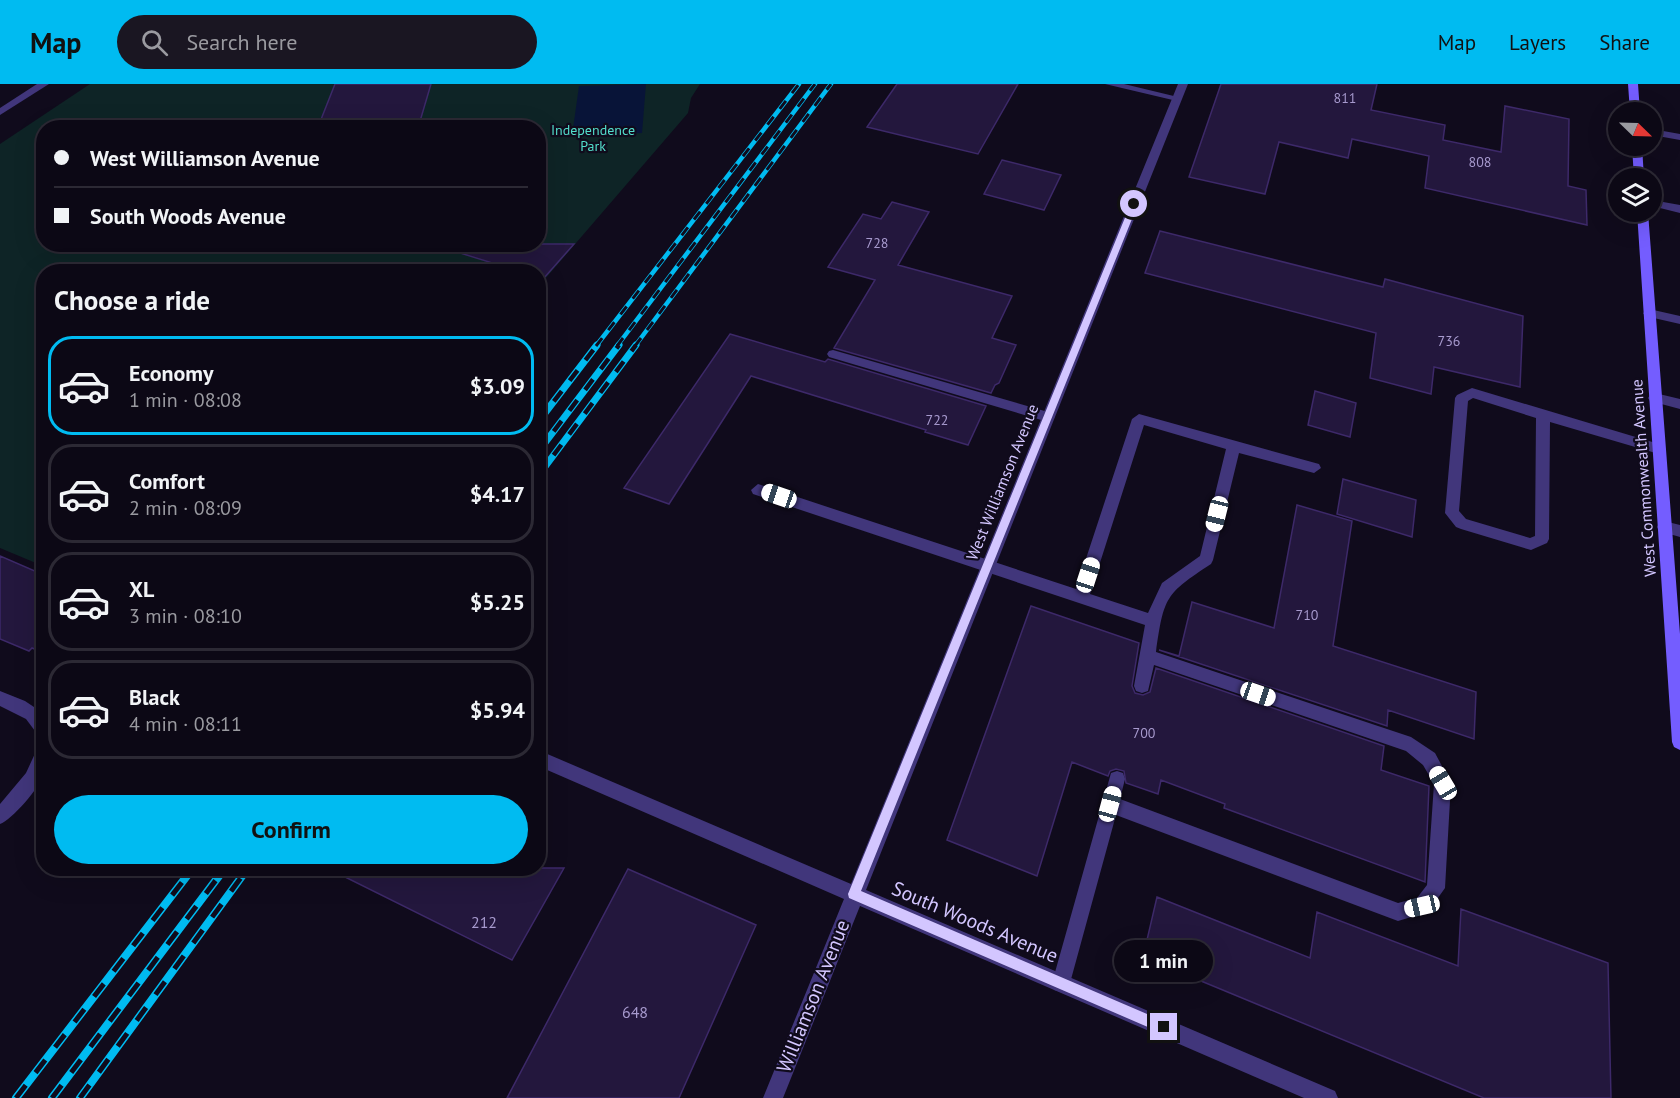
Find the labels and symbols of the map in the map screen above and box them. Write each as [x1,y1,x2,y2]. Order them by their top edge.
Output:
house number: 811 [1334,89,1356,107]
north arrow [1608,102,1662,156]
park label: Independence Park [551,121,635,155]
house number: 808 [1469,153,1491,171]
route start [1120,190,1147,217]
house number: 728 [866,234,888,252]
house number: 736 [1438,332,1460,350]
street label: West Commonwealth Avenue [1626,379,1660,577]
street label: West Williamson Avenue [961,401,1043,563]
house number: 722 [926,411,948,429]
car [759,482,799,510]
car [1204,494,1230,534]
car [1074,555,1102,595]
house number: 710 [1296,606,1319,624]
car [1238,680,1278,708]
house number: 700 [1133,724,1156,742]
car [1426,763,1460,803]
car [1097,784,1123,824]
street label: South Woods Avenue [888,875,1062,969]
car [1402,893,1442,919]
house number: 212 [471,912,497,932]
street label: Williamson Avenue [771,916,855,1076]
callout: 1 min [1114,940,1214,982]
house number: 648 [622,1002,648,1022]
route end [1150,1013,1177,1040]

